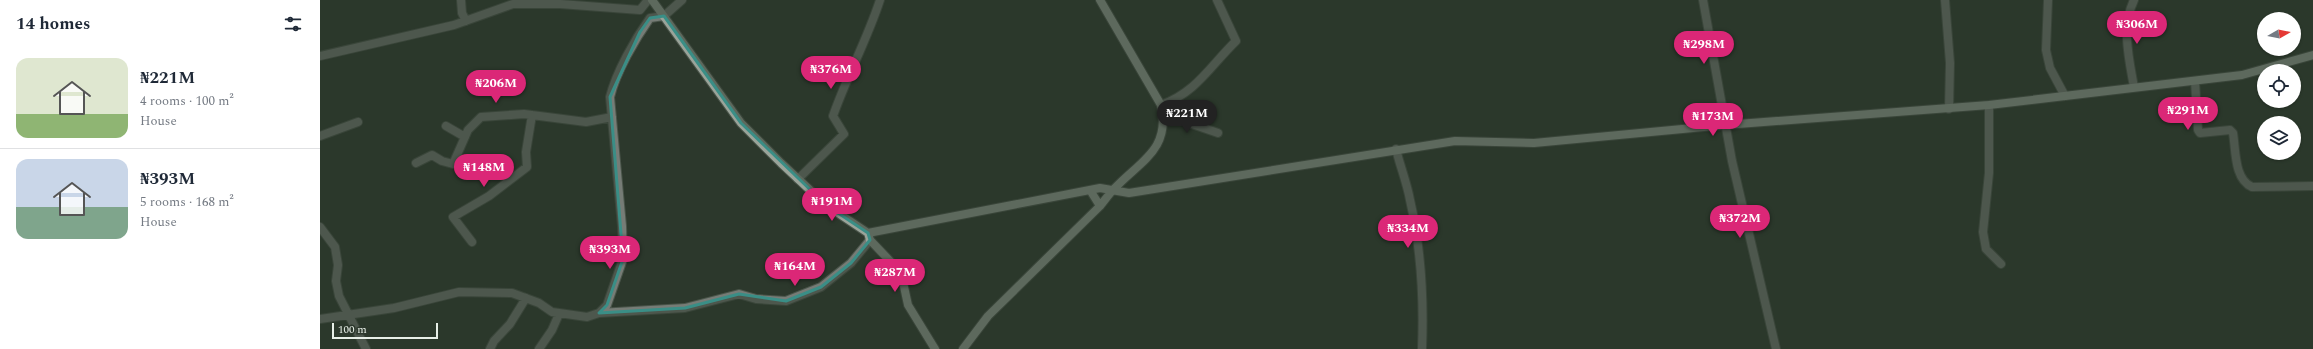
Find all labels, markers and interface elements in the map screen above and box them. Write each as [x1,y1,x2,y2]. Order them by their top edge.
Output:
text: 14 homes [16,11,90,37]
pin: ₦306M [2109,11,2165,45]
north arrow [2257,12,2301,56]
map controls [2257,12,2301,160]
icon: filters [282,13,304,35]
text: ₦306M [2116,14,2158,34]
pin: ₦298M [1676,31,1732,65]
text: ₦298M [1683,34,1725,54]
pin: ₦376M [803,56,859,90]
text: ₦376M [810,59,852,79]
button: locate [2257,64,2301,108]
text: ₦221M [140,65,195,91]
pin: ₦206M [468,70,524,104]
text: ₦206M [475,73,517,93]
icon: home [48,74,96,122]
text: 4 rooms · 100 m² [140,91,234,111]
pin: ₦291M [2160,97,2216,131]
pin: ₦221M [1159,100,1215,134]
text: ₦291M [2167,100,2209,120]
text: ₦221M [1166,103,1208,123]
pin: ₦173M [1685,103,1741,137]
text: ₦173M [1692,106,1734,126]
text: House [140,111,177,131]
button: layers [2257,116,2301,160]
pin: ₦148M [456,154,512,188]
text: ₦148M [463,157,505,177]
text: ₦393M [140,166,195,192]
icon: home [48,175,96,223]
pin: ₦191M [804,188,860,222]
text: ₦191M [811,191,853,211]
text: 5 rooms · 168 m² [140,192,234,212]
pin: ₦372M [1712,205,1768,239]
text: ₦372M [1719,208,1761,228]
text: House [140,212,177,232]
pin: ₦334M [1380,215,1436,249]
text: ₦334M [1387,218,1429,238]
pin: ₦393M [582,236,638,270]
text: ₦393M [589,239,631,259]
pin: ₦164M [767,253,823,287]
text: ₦164M [774,256,816,276]
pin: ₦287M [867,259,923,293]
text: ₦287M [874,262,916,282]
scale bar [332,321,438,340]
text: 100 m [338,321,367,338]

